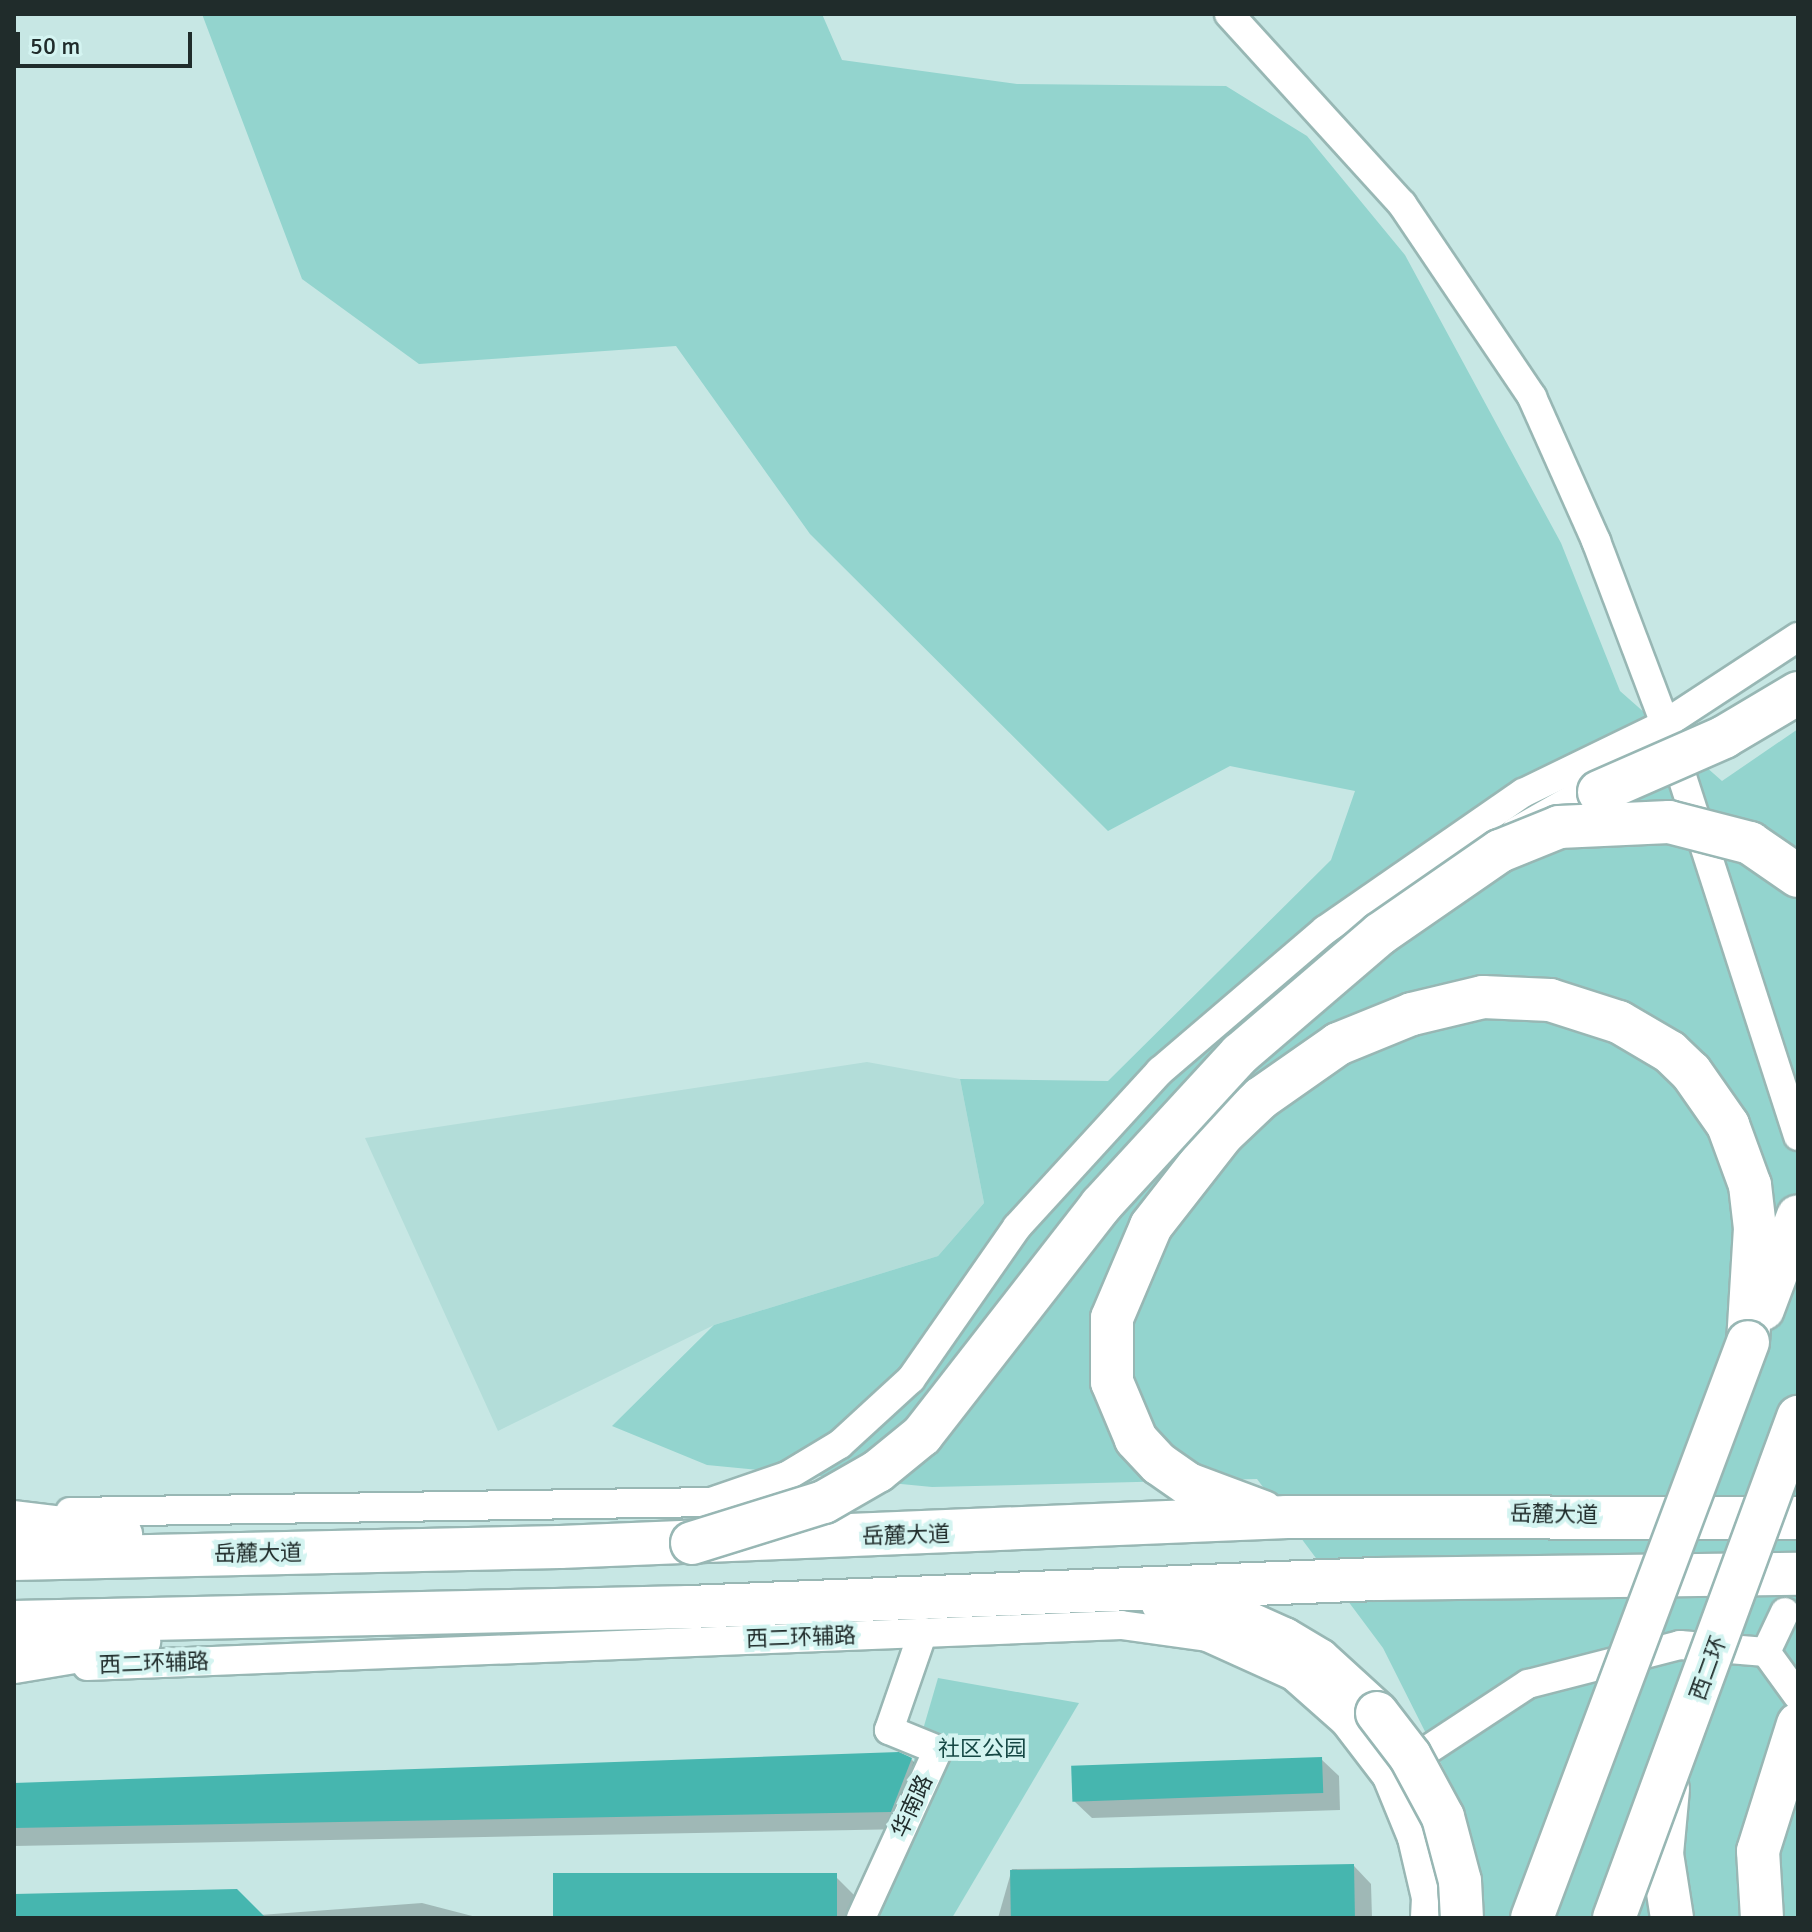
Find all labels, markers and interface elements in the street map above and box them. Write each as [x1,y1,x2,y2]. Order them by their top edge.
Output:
scale bar [20,16,196,66]
text: 50 m [30,31,80,61]
street label: 岳麓大道 [1510,1500,1598,1528]
street label: 岳麓大道 [862,1520,950,1550]
street label: 岳麓大道 [214,1539,302,1567]
street label: 西二环辅路 [746,1622,856,1652]
street label: 西二环 [1684,1632,1732,1704]
street label: 西二环辅路 [99,1648,209,1678]
park label: 社区公园 [938,1736,1026,1762]
street label: 华南路 [886,1771,938,1841]

